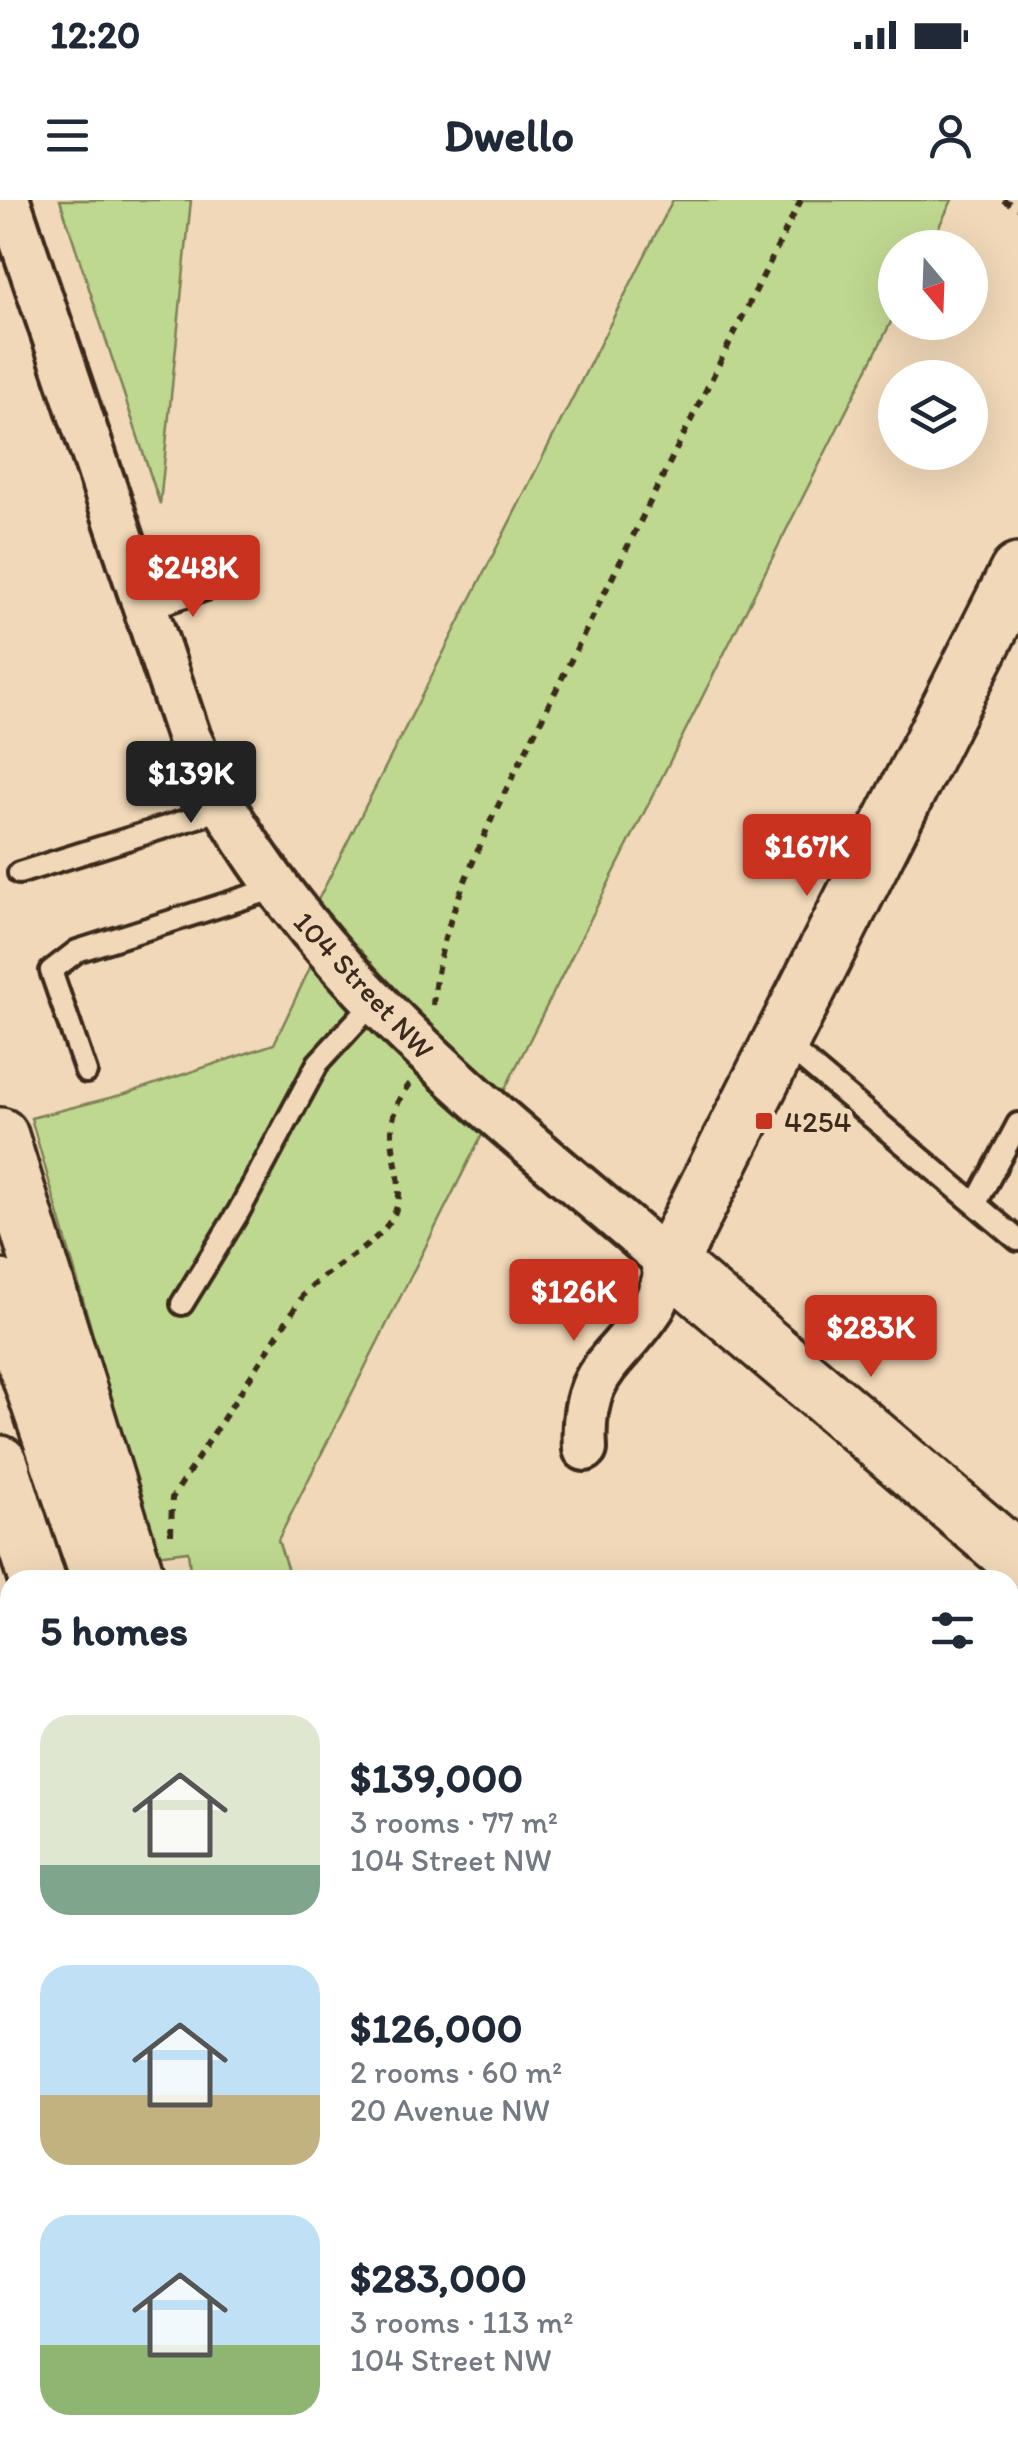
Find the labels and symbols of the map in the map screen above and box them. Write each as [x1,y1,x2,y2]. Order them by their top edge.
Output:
north arrow [878,230,988,340]
pin: $248K [123,535,263,620]
pin: $139K [121,741,261,826]
pin: $167K [737,814,877,899]
street label: 104 Street NW [286,903,442,1067]
place label: 4254 [784,1103,852,1140]
marker: 4254 [753,1110,775,1132]
pin: $126K [504,1259,644,1344]
pin: $283K [801,1295,941,1380]

